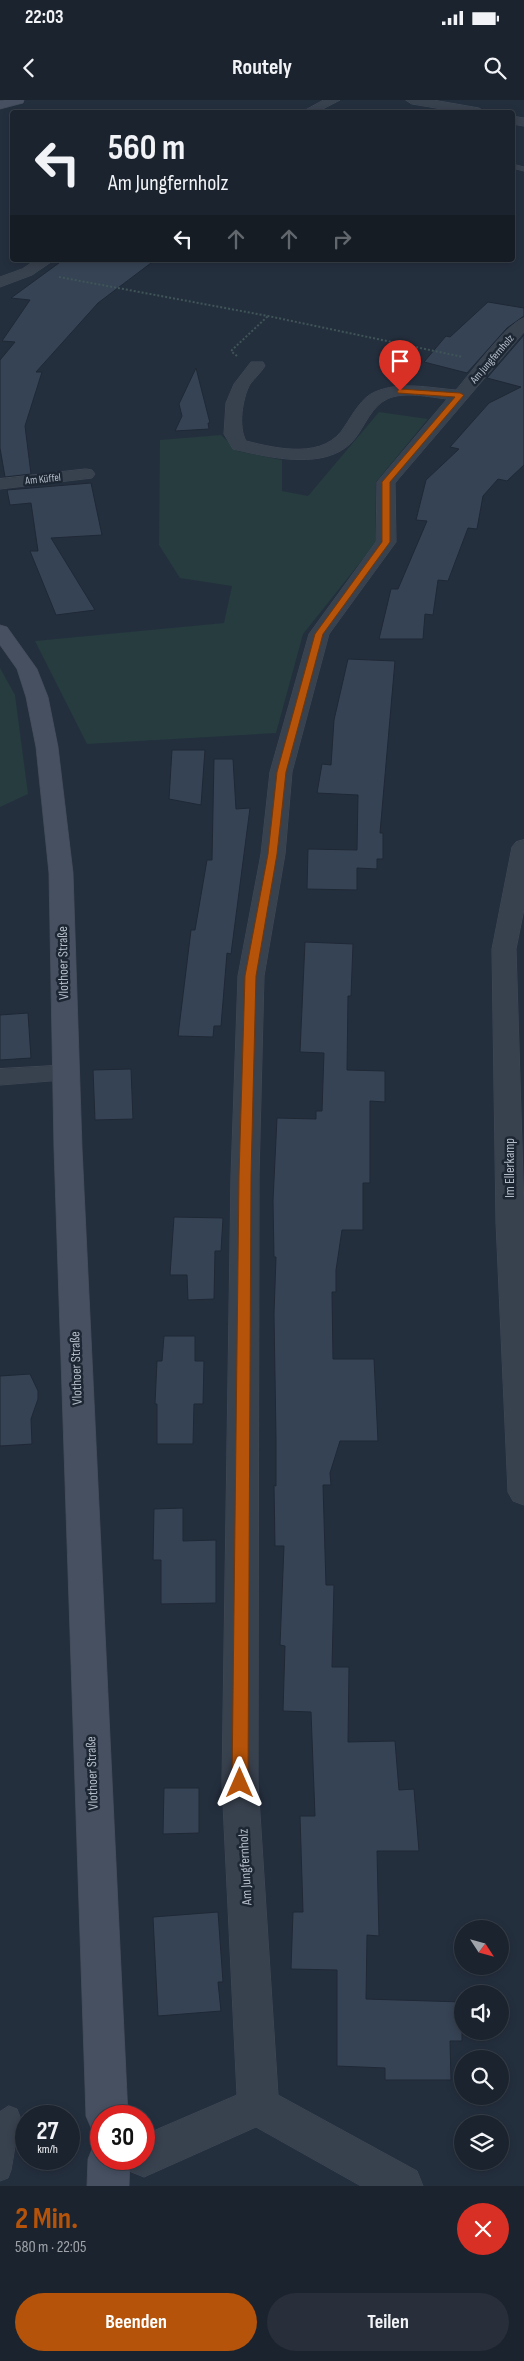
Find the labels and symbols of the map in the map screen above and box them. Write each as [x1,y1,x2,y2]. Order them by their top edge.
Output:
street label: Am Jungfernholz [467,332,517,387]
pin [379,340,421,391]
street label: Am Küffel [24,471,61,487]
street label: Vlothoer Straße [54,926,72,1000]
street label: Im Ellerkamp [501,1138,518,1198]
street label: Vlothoer Straße [66,1331,86,1405]
street label: Vlothoer Straße [82,1736,102,1810]
position arrow [213,1756,265,1808]
street label: Am Jungfernholz [235,1828,256,1907]
north arrow [454,1920,509,1975]
speed limit sign: 30 [90,2105,155,2170]

